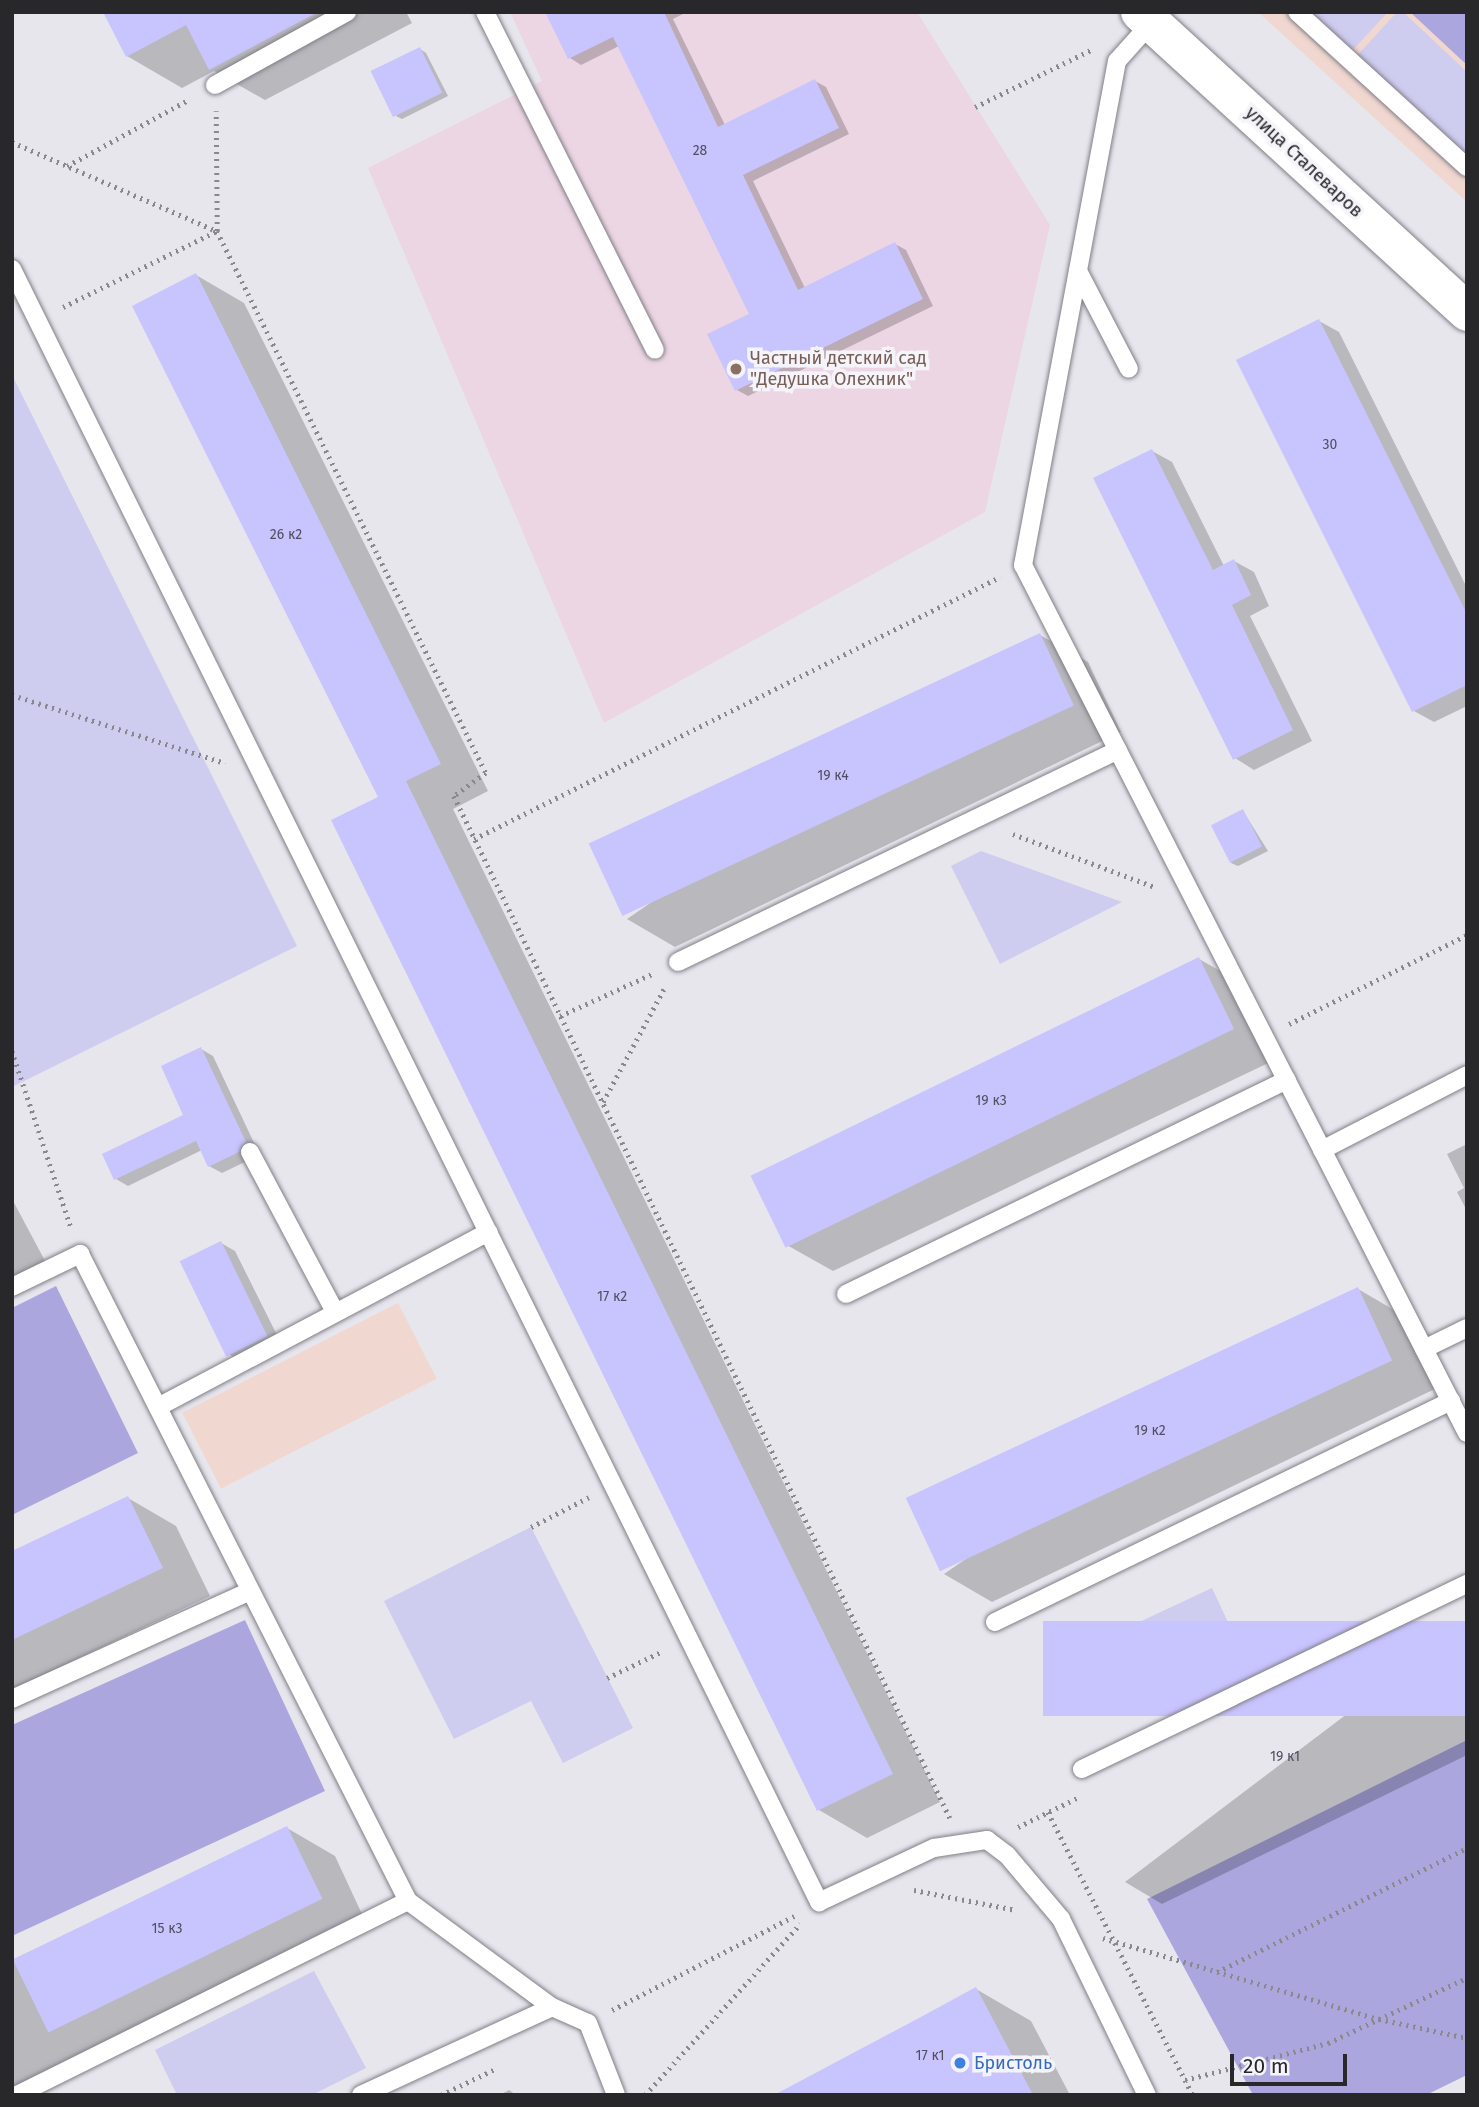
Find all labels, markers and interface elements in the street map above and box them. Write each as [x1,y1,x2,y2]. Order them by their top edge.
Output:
street label: улица Сталеваров [1241,102,1367,222]
house number: 28 [693,143,707,159]
place label: Частный детский сад "Дедушка Олехник" [750,348,927,390]
marker: Частный детский сад "Дедушка Олехник" [728,361,744,377]
house number: 30 [1323,437,1337,453]
house number: 26 к2 [270,527,302,543]
house number: 19 к4 [817,768,849,784]
house number: 19 к3 [975,1093,1007,1109]
house number: 17 к2 [597,1289,627,1305]
house number: 19 к2 [1134,1423,1166,1439]
house number: 19 к1 [1270,1749,1300,1765]
house number: 15 к3 [151,1921,183,1937]
scale bar [1234,2040,1351,2084]
house number: 17 к1 [915,2048,945,2064]
place label: Бристоль [974,2052,1052,2074]
text: 20 m [1243,2053,1289,2079]
marker: Бристоль [952,2055,968,2071]

